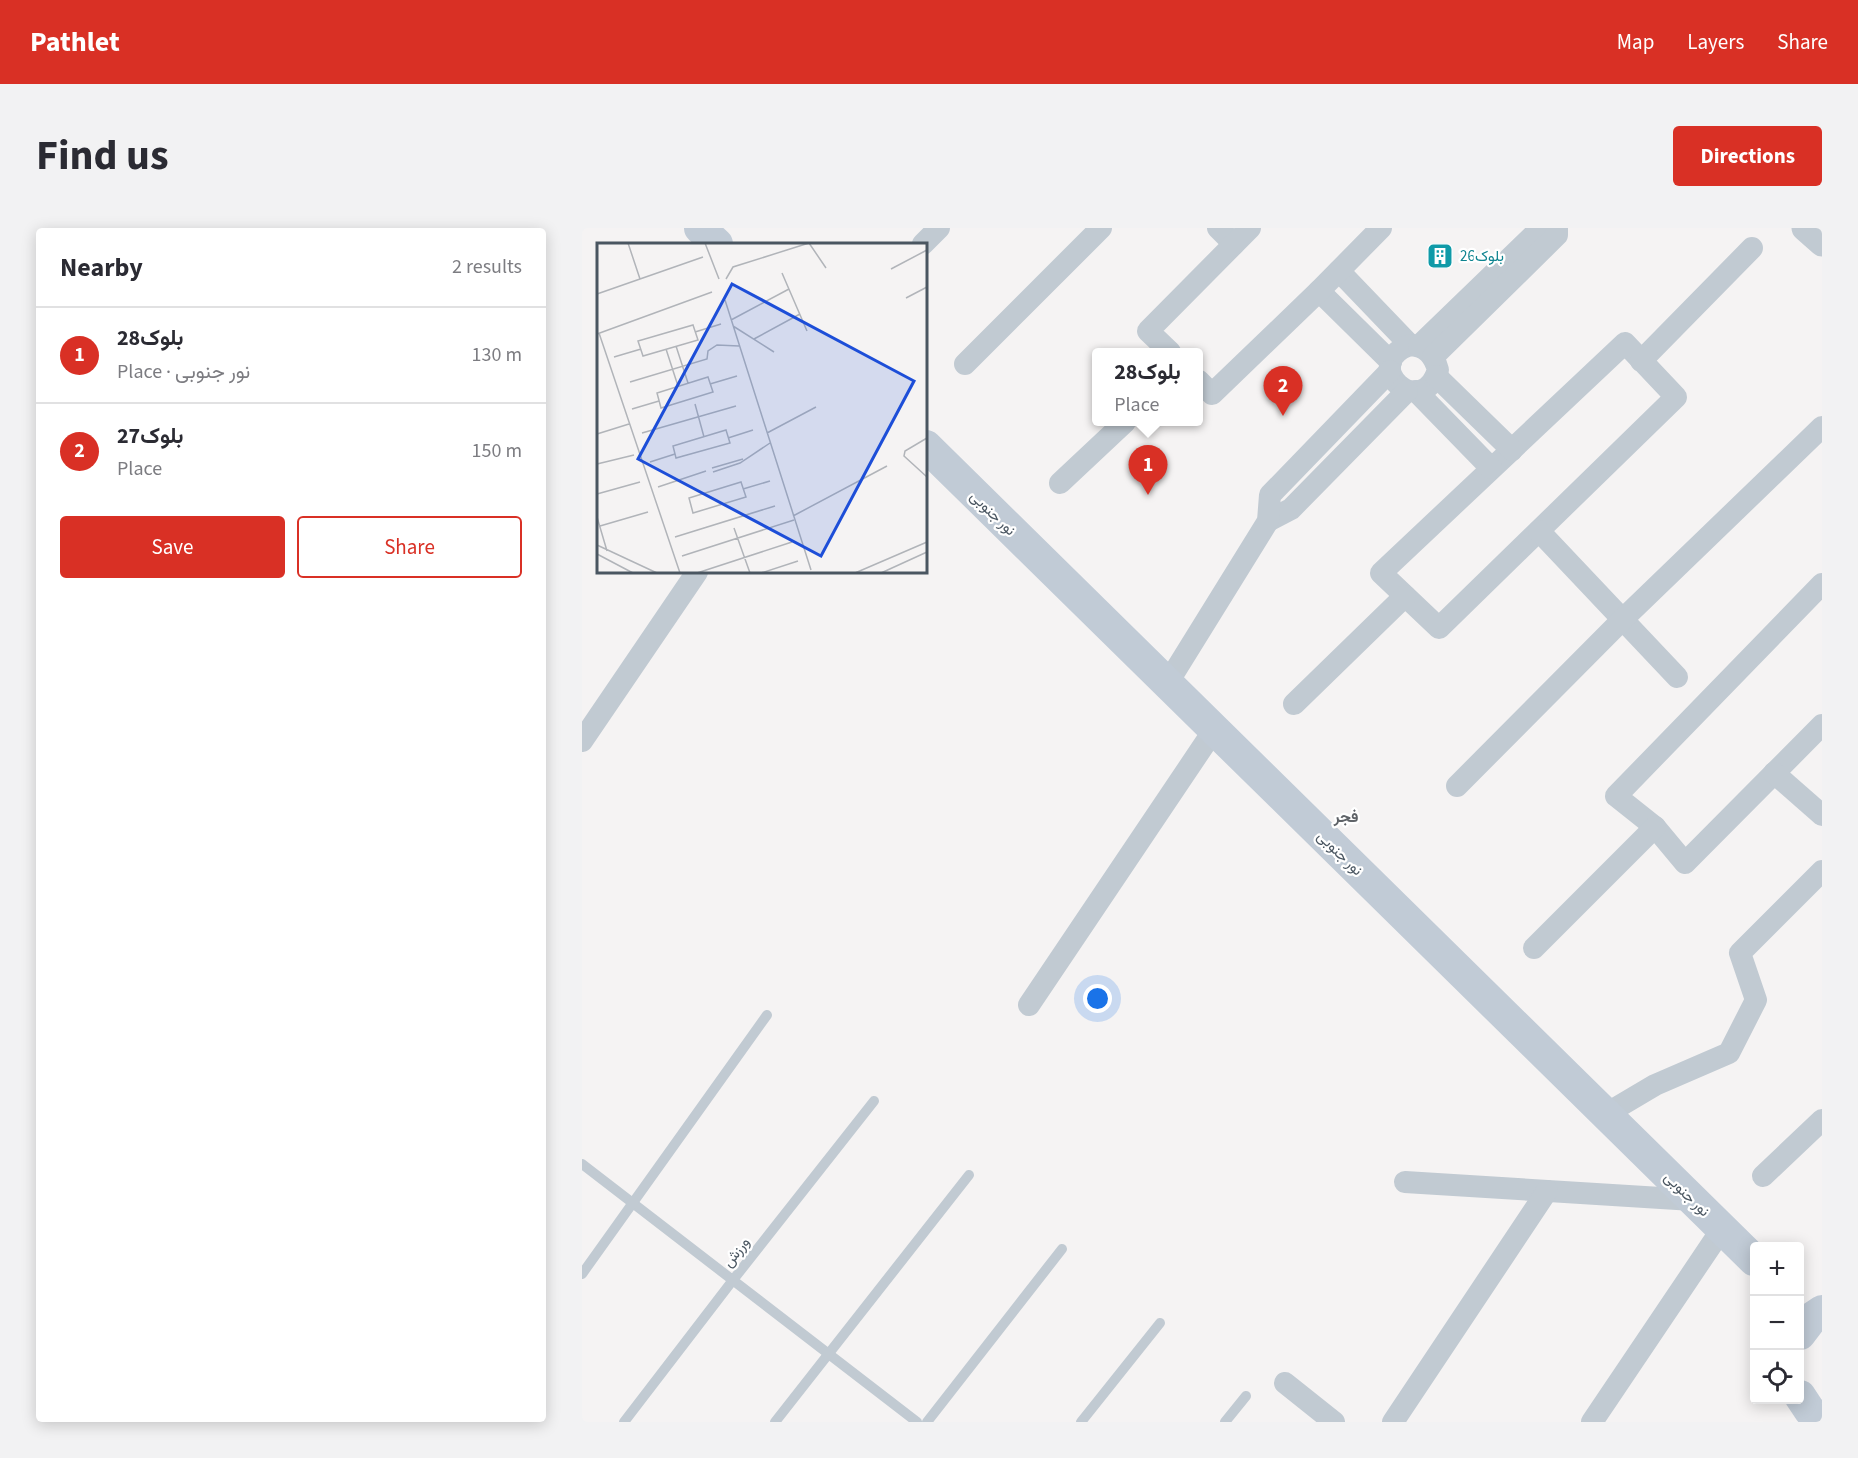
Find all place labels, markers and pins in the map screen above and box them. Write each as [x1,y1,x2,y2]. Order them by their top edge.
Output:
building icon: بلوک26 [1425,241,1455,271]
place label: بلوک26 [1460,246,1504,267]
pin: 2 [1264,366,1302,416]
pin: 1 [1128,446,1168,495]

